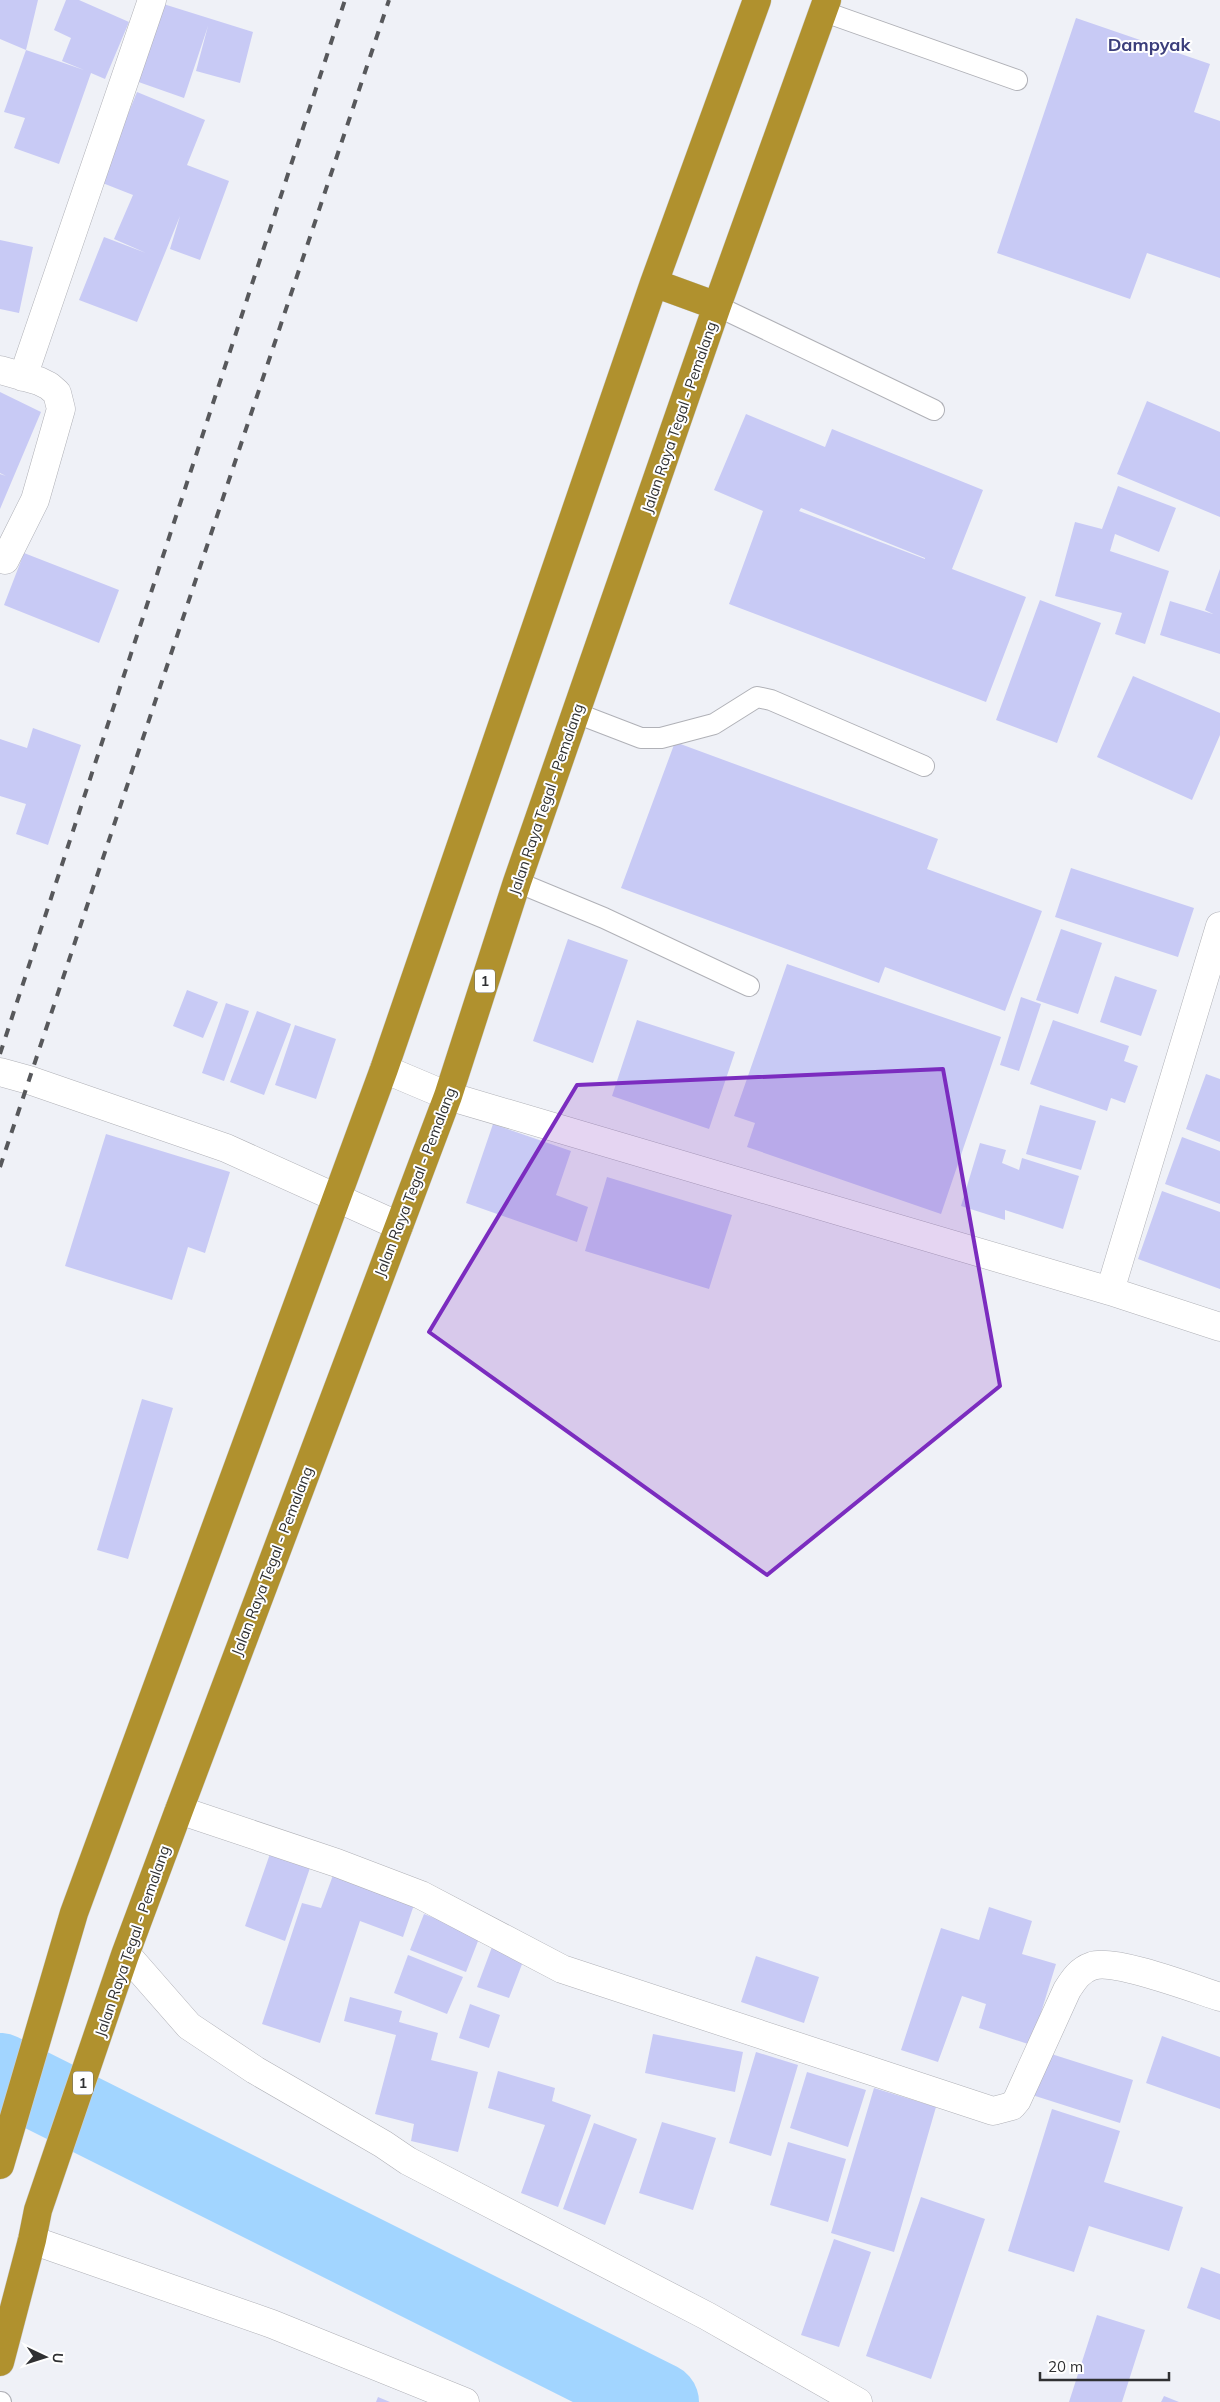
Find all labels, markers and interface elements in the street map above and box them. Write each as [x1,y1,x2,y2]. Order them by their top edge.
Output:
district label: Dampyak [1108,33,1191,56]
street label: Jalan Raya Tegal - Pemalang [637,319,721,515]
street label: Jalan Raya Tegal - Pemalang [504,701,588,897]
road number: 1 [475,969,495,992]
street label: Jalan Raya Tegal - Pemalang [370,1085,460,1279]
street label: Jalan Raya Tegal - Pemalang [227,1464,317,1658]
street label: Jalan Raya Tegal - Pemalang [90,1843,174,2039]
road number: 1 [73,2072,93,2094]
north arrow [20,2332,70,2382]
scale bar [1040,2350,1169,2382]
text: U [49,2352,67,2364]
text: 20 m [1048,2357,1083,2376]

